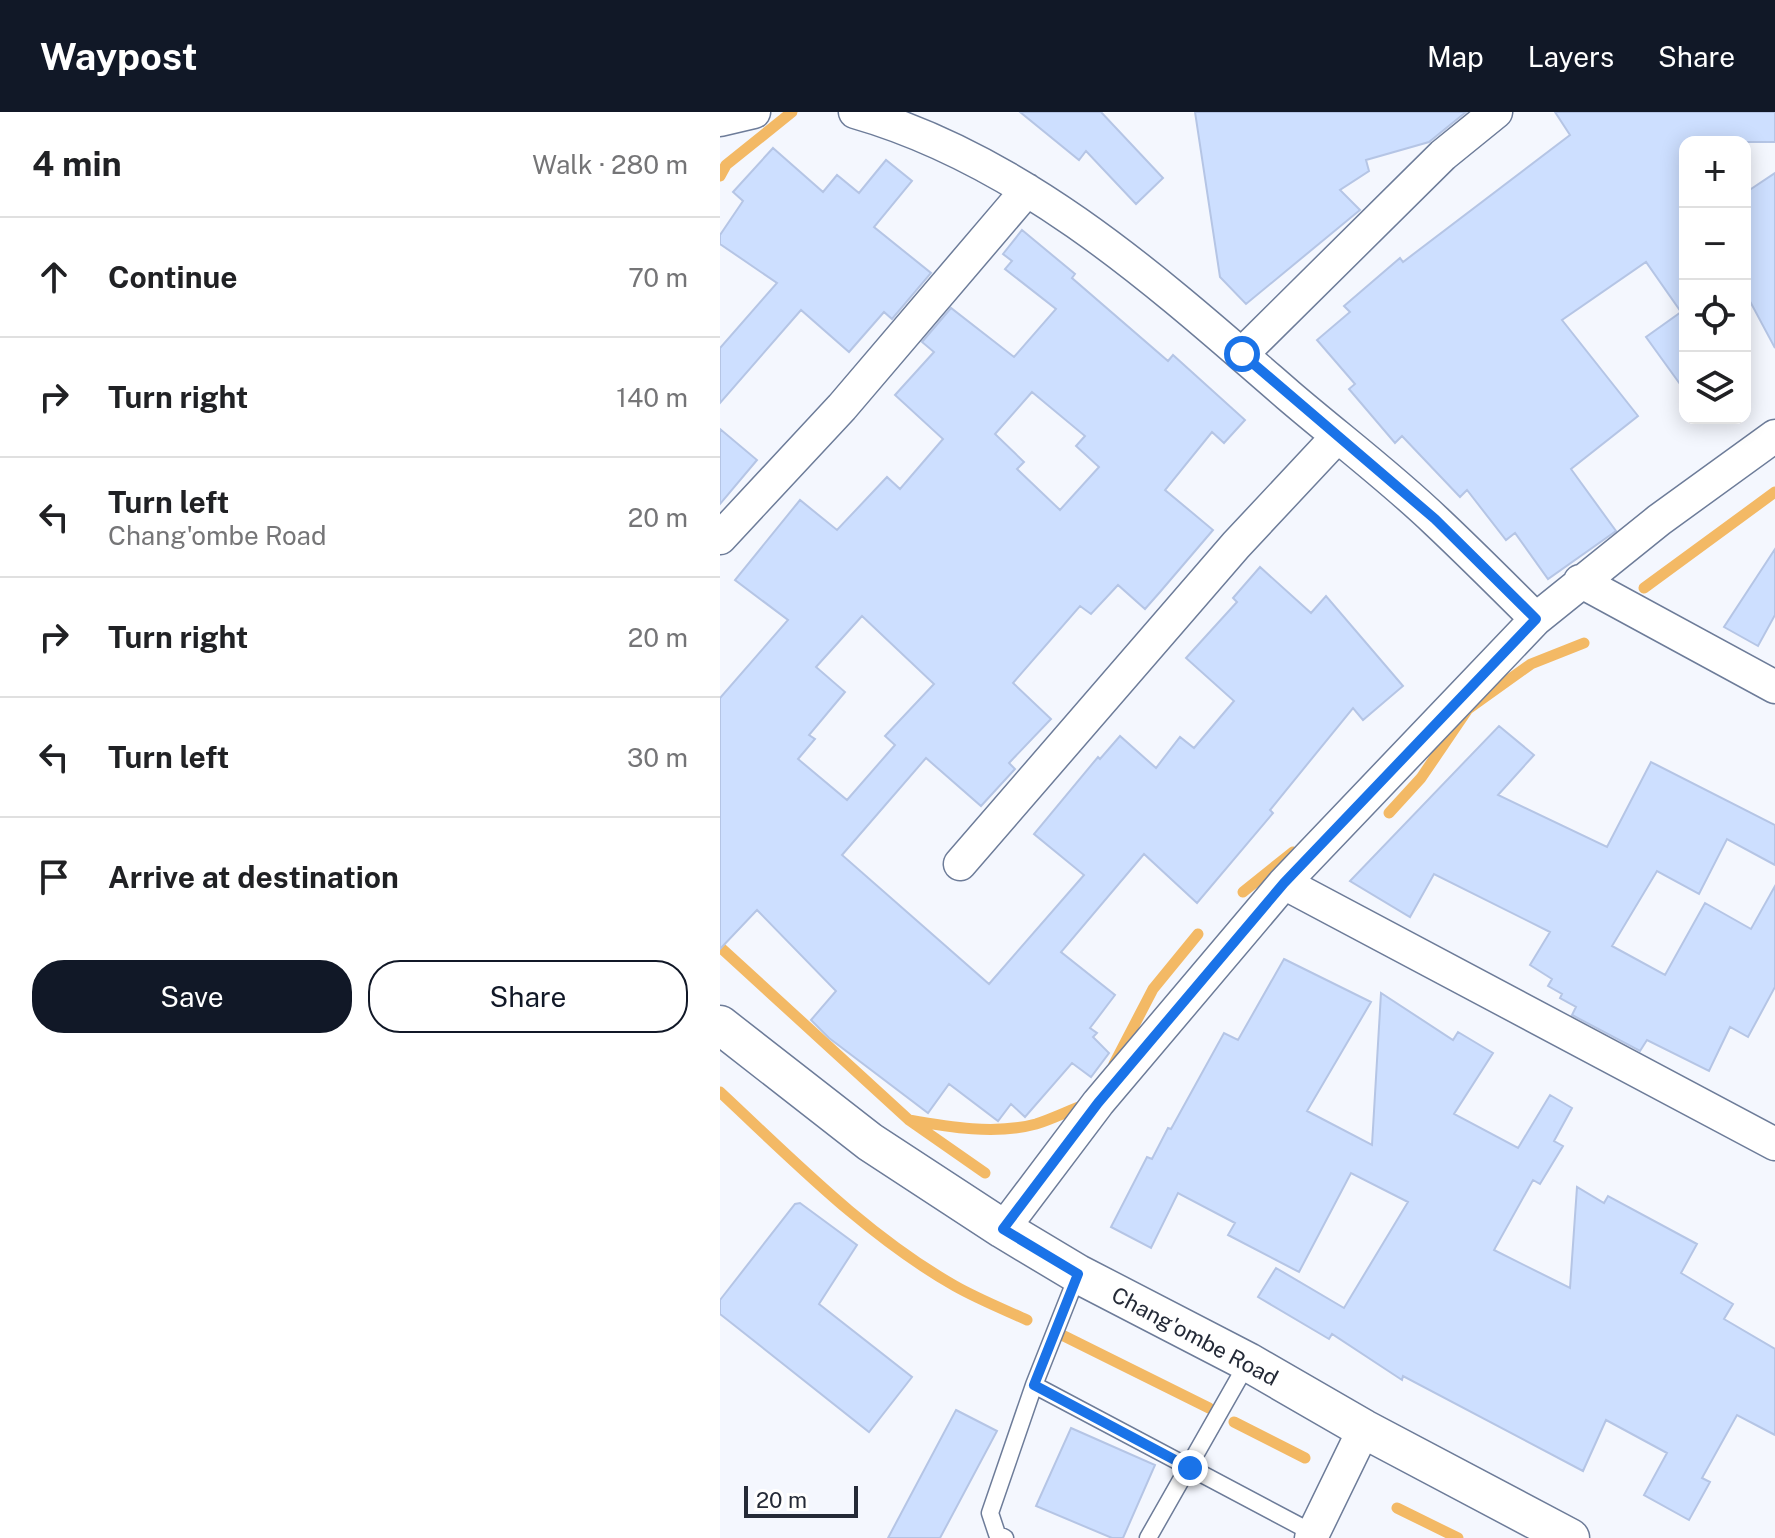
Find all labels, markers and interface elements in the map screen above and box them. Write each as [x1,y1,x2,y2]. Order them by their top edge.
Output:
text: Waypost [40,34,198,79]
text: Map [1427,40,1484,73]
text: Layers [1528,40,1614,73]
text: Share [1658,40,1735,73]
map controls [1679,136,1751,424]
button: + [1679,136,1751,208]
text: 4 min [32,144,122,184]
text: Walk · 280 m [532,149,688,180]
button: − [1679,208,1751,280]
icon: ahead [32,255,76,299]
text: Continue [108,259,238,295]
text: 70 m [628,262,688,293]
button: locate [1679,280,1751,352]
route start [1224,336,1260,372]
button: layers [1679,352,1751,424]
icon: right [32,375,76,419]
text: Turn right [108,379,248,415]
text: 140 m [616,382,688,413]
text: Turn left [108,484,229,520]
icon: left [32,495,76,539]
text: 20 m [628,502,688,533]
text: Chang'ombe Road [108,520,327,551]
icon: right [32,615,76,659]
text: Turn right [108,619,248,655]
text: 20 m [628,622,688,653]
icon: left [32,735,76,779]
text: Turn left [108,739,229,775]
text: 30 m [627,742,688,773]
icon: arrive [32,855,76,899]
text: Arrive at destination [108,859,399,895]
button: Save [32,960,352,1033]
button: Share [368,960,688,1033]
street label: Chang'ombe Road [1107,1281,1283,1391]
route end [1172,1450,1208,1486]
scale bar [744,1482,858,1518]
text: 20 m [756,1487,807,1513]

